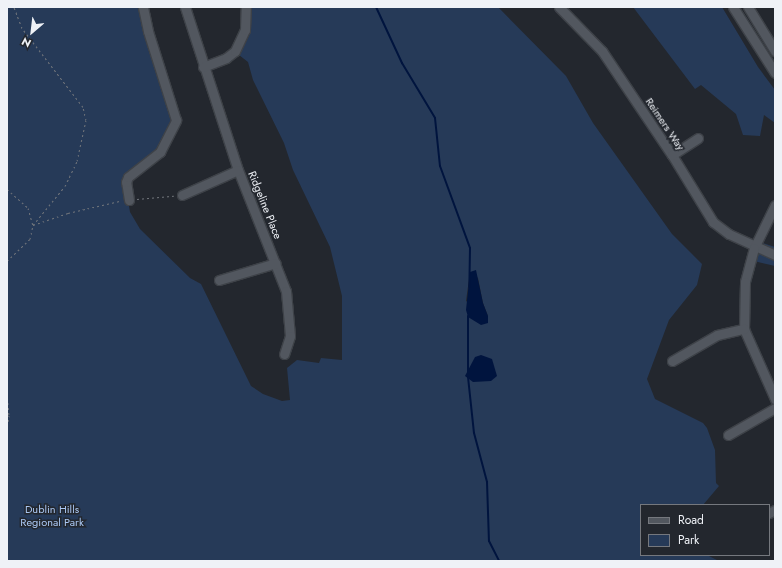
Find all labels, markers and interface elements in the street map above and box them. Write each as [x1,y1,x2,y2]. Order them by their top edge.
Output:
north arrow [12,12,52,52]
text: N [19,33,34,52]
street label: Reimers Way [643,95,687,153]
street label: Ridgeline Place [245,169,285,241]
park label: Dublin Hills Regional Park [20,503,84,529]
legend [640,504,770,556]
text: Road [678,511,704,529]
text: Park [678,531,699,549]

